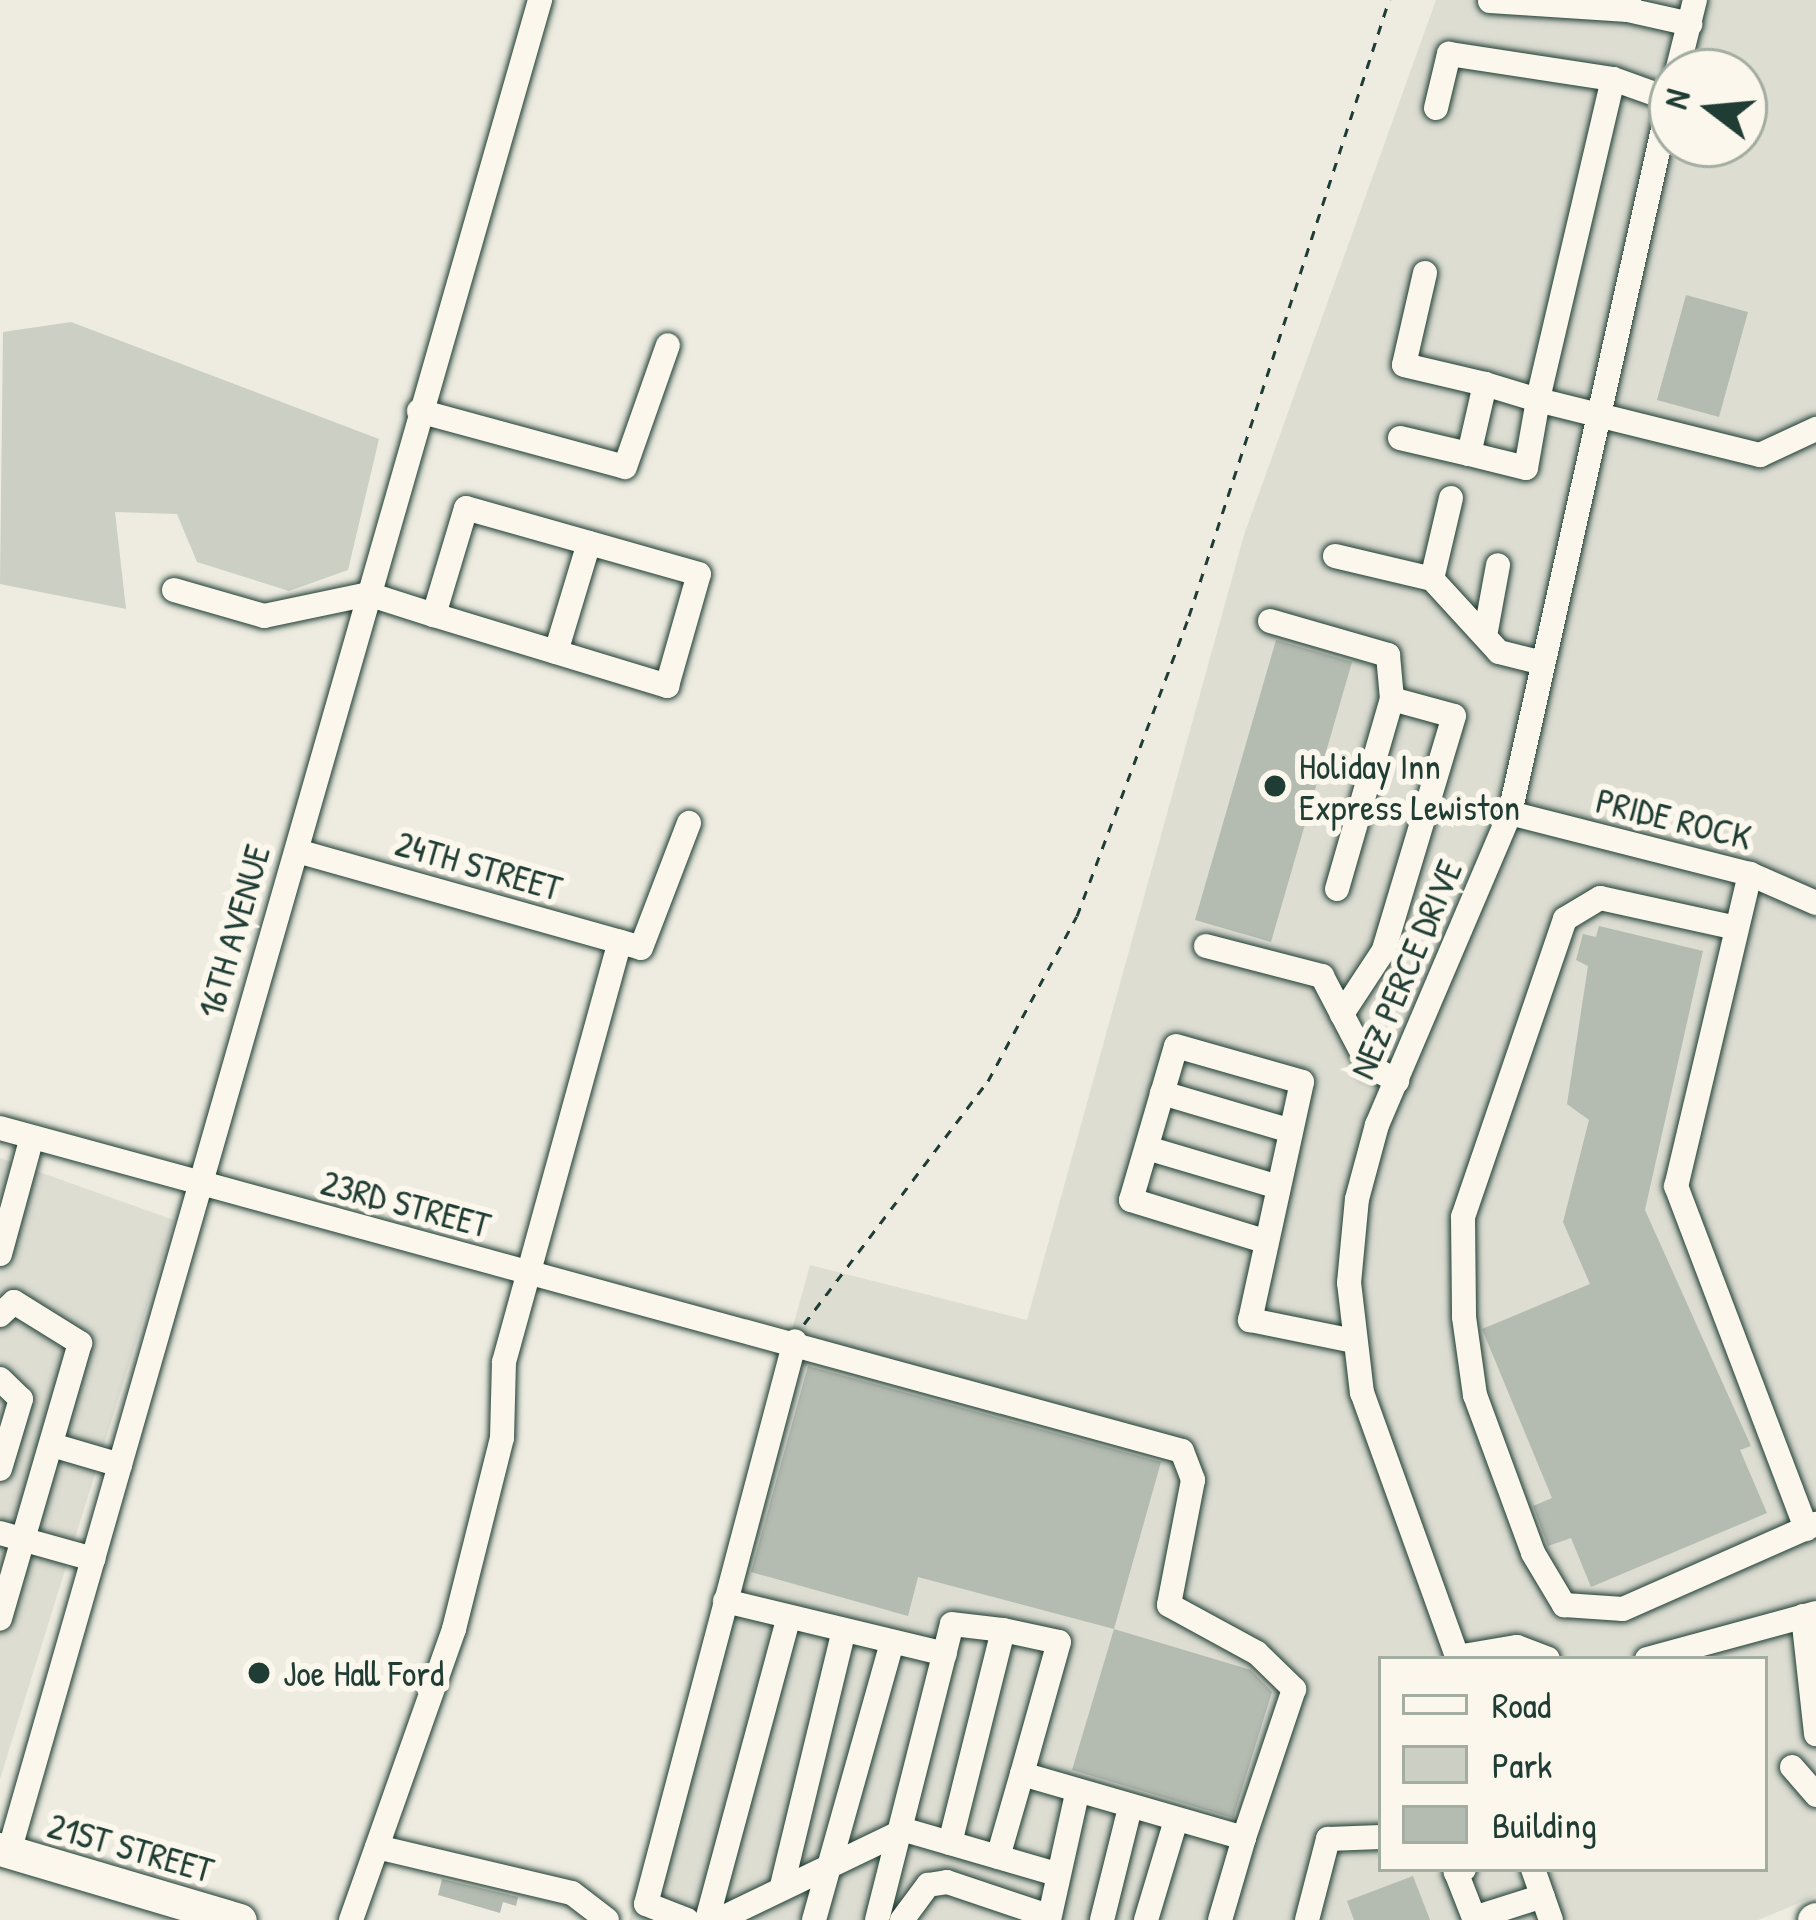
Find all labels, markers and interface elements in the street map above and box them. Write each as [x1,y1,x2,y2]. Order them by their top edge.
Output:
north arrow [1648,48,1768,168]
text: N [1653,84,1700,113]
place label: Holiday Inn Express Lewiston [1299,743,1520,828]
marker: Holiday Inn Express Lewiston [1262,773,1288,799]
street label: PRIDE ROCK [1592,778,1756,858]
street label: 24TH STREET [391,821,567,909]
street label: 16TH AVENUE [188,840,278,1022]
street label: NEZ PERCE DRIVE [1340,853,1470,1085]
street label: 23RD STREET [317,1160,495,1246]
place label: Joe Hall Ford [283,1651,444,1695]
legend [1378,1656,1768,1872]
marker: Joe Hall Ford [246,1660,272,1686]
text: Road [1492,1680,1551,1729]
text: Park [1492,1740,1552,1789]
text: Building [1492,1800,1597,1849]
street label: 21ST STREET [43,1803,219,1891]

